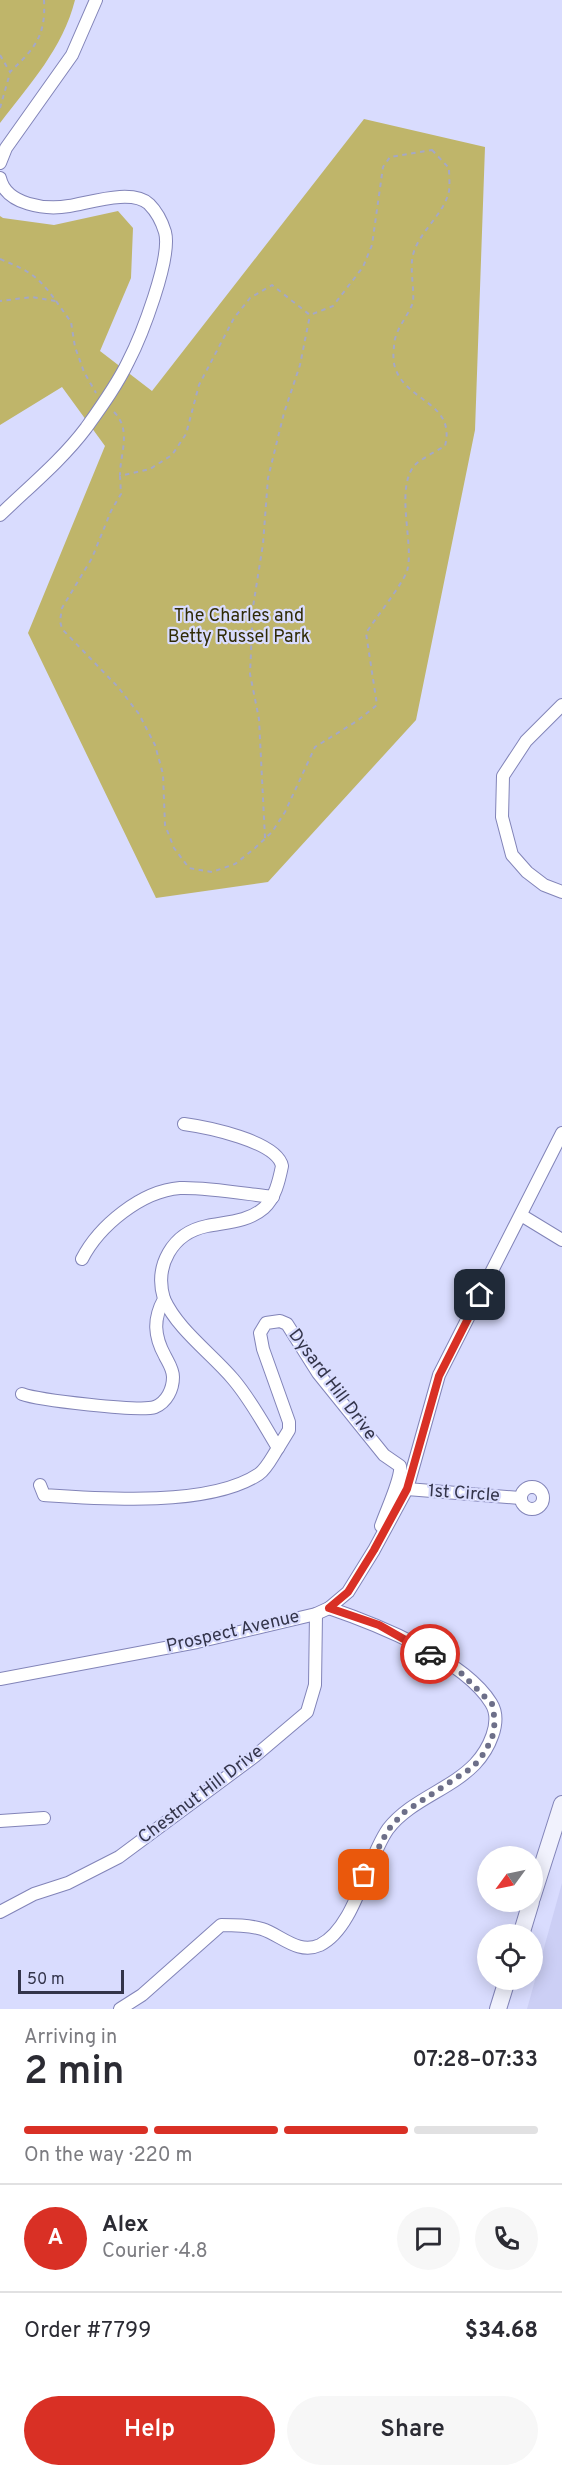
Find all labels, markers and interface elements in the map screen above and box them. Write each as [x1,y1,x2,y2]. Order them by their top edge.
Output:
park label: The Charles and Betty Russel Park [168,605,310,649]
pin [454,1269,505,1320]
icon: home [463,1278,496,1311]
street label: Dysard Hill Drive [283,1325,381,1445]
street label: 1st Circle [427,1480,501,1508]
street label: Prospect Avenue [164,1605,302,1659]
courier [400,1624,460,1684]
icon: car [414,1638,447,1671]
street label: Chestnut Hill Drive [134,1740,268,1850]
north arrow [477,1846,543,1912]
map controls [477,1846,543,1990]
pin [338,1849,389,1900]
icon: bag [347,1858,380,1891]
button: locate [477,1924,543,1990]
scale bar [18,1967,124,1994]
text: 50 m [27,1970,65,1990]
text: Arriving in [24,2025,117,2051]
text: 07:28–07:33 [412,2047,538,2074]
text: 2 min [24,2049,125,2098]
text: On the way · 220 m [24,2143,192,2169]
button: chat [397,2207,460,2270]
button: phone [475,2207,538,2270]
text: Alex [102,2212,149,2239]
text: A [48,2225,63,2252]
text: Courier · 4.8 [102,2239,208,2265]
text: Order #7799 [24,2318,151,2345]
text: $34.68 [465,2318,538,2345]
button: Help [24,2396,275,2465]
button: Share [287,2396,538,2465]

